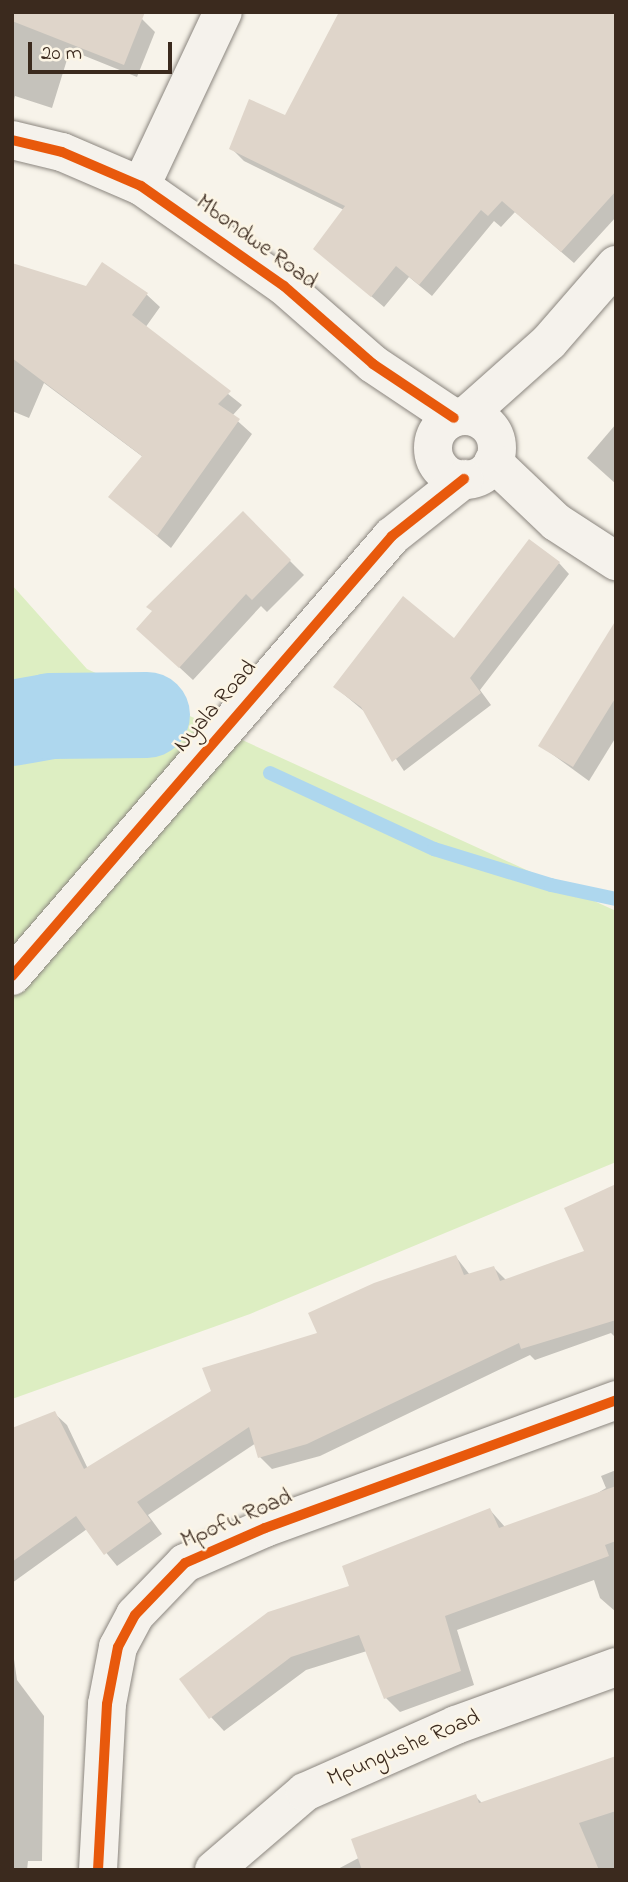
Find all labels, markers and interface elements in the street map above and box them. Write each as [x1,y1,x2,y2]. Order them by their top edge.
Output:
scale bar [32,28,175,72]
text: 20 m [41,39,82,69]
street label: Mbondwe Road [190,190,322,296]
street label: Nyala Road [169,655,263,759]
street label: Mpofu Road [177,1484,297,1556]
street label: Mpungushe Road [324,1704,484,1794]

